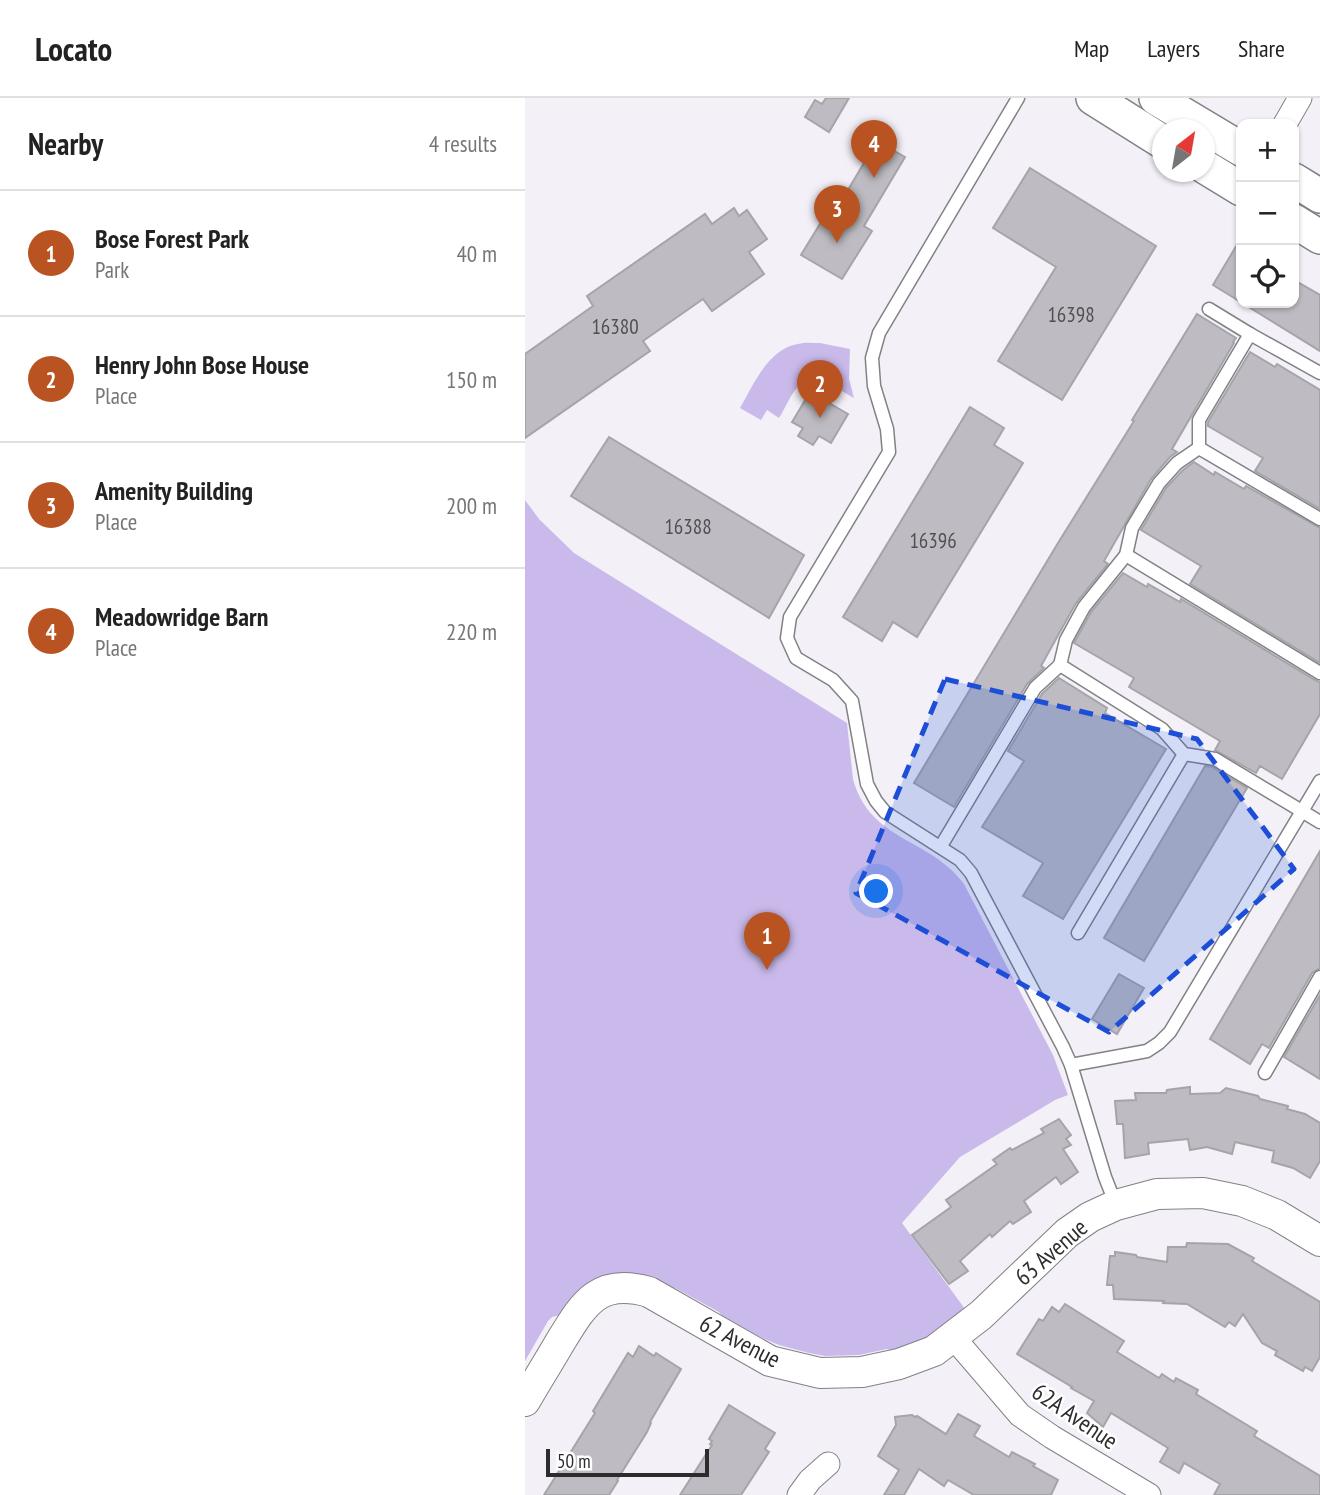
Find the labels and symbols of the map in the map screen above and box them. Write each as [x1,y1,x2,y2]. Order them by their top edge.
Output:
north arrow [1152,119,1215,182]
pin: 4 [851,120,897,178]
pin: 3 [814,185,860,243]
house number: 16398 [1047,301,1095,328]
house number: 16380 [591,313,639,340]
pin: 2 [797,360,843,418]
house number: 16388 [664,513,712,540]
house number: 16396 [909,527,957,554]
your location [859,874,893,908]
pin: 1 [744,912,790,970]
street label: 63 Avenue [1008,1212,1094,1292]
street label: 62 Avenue [694,1307,786,1375]
street label: 62A Avenue [1026,1376,1124,1456]
scale bar [546,1446,709,1478]

